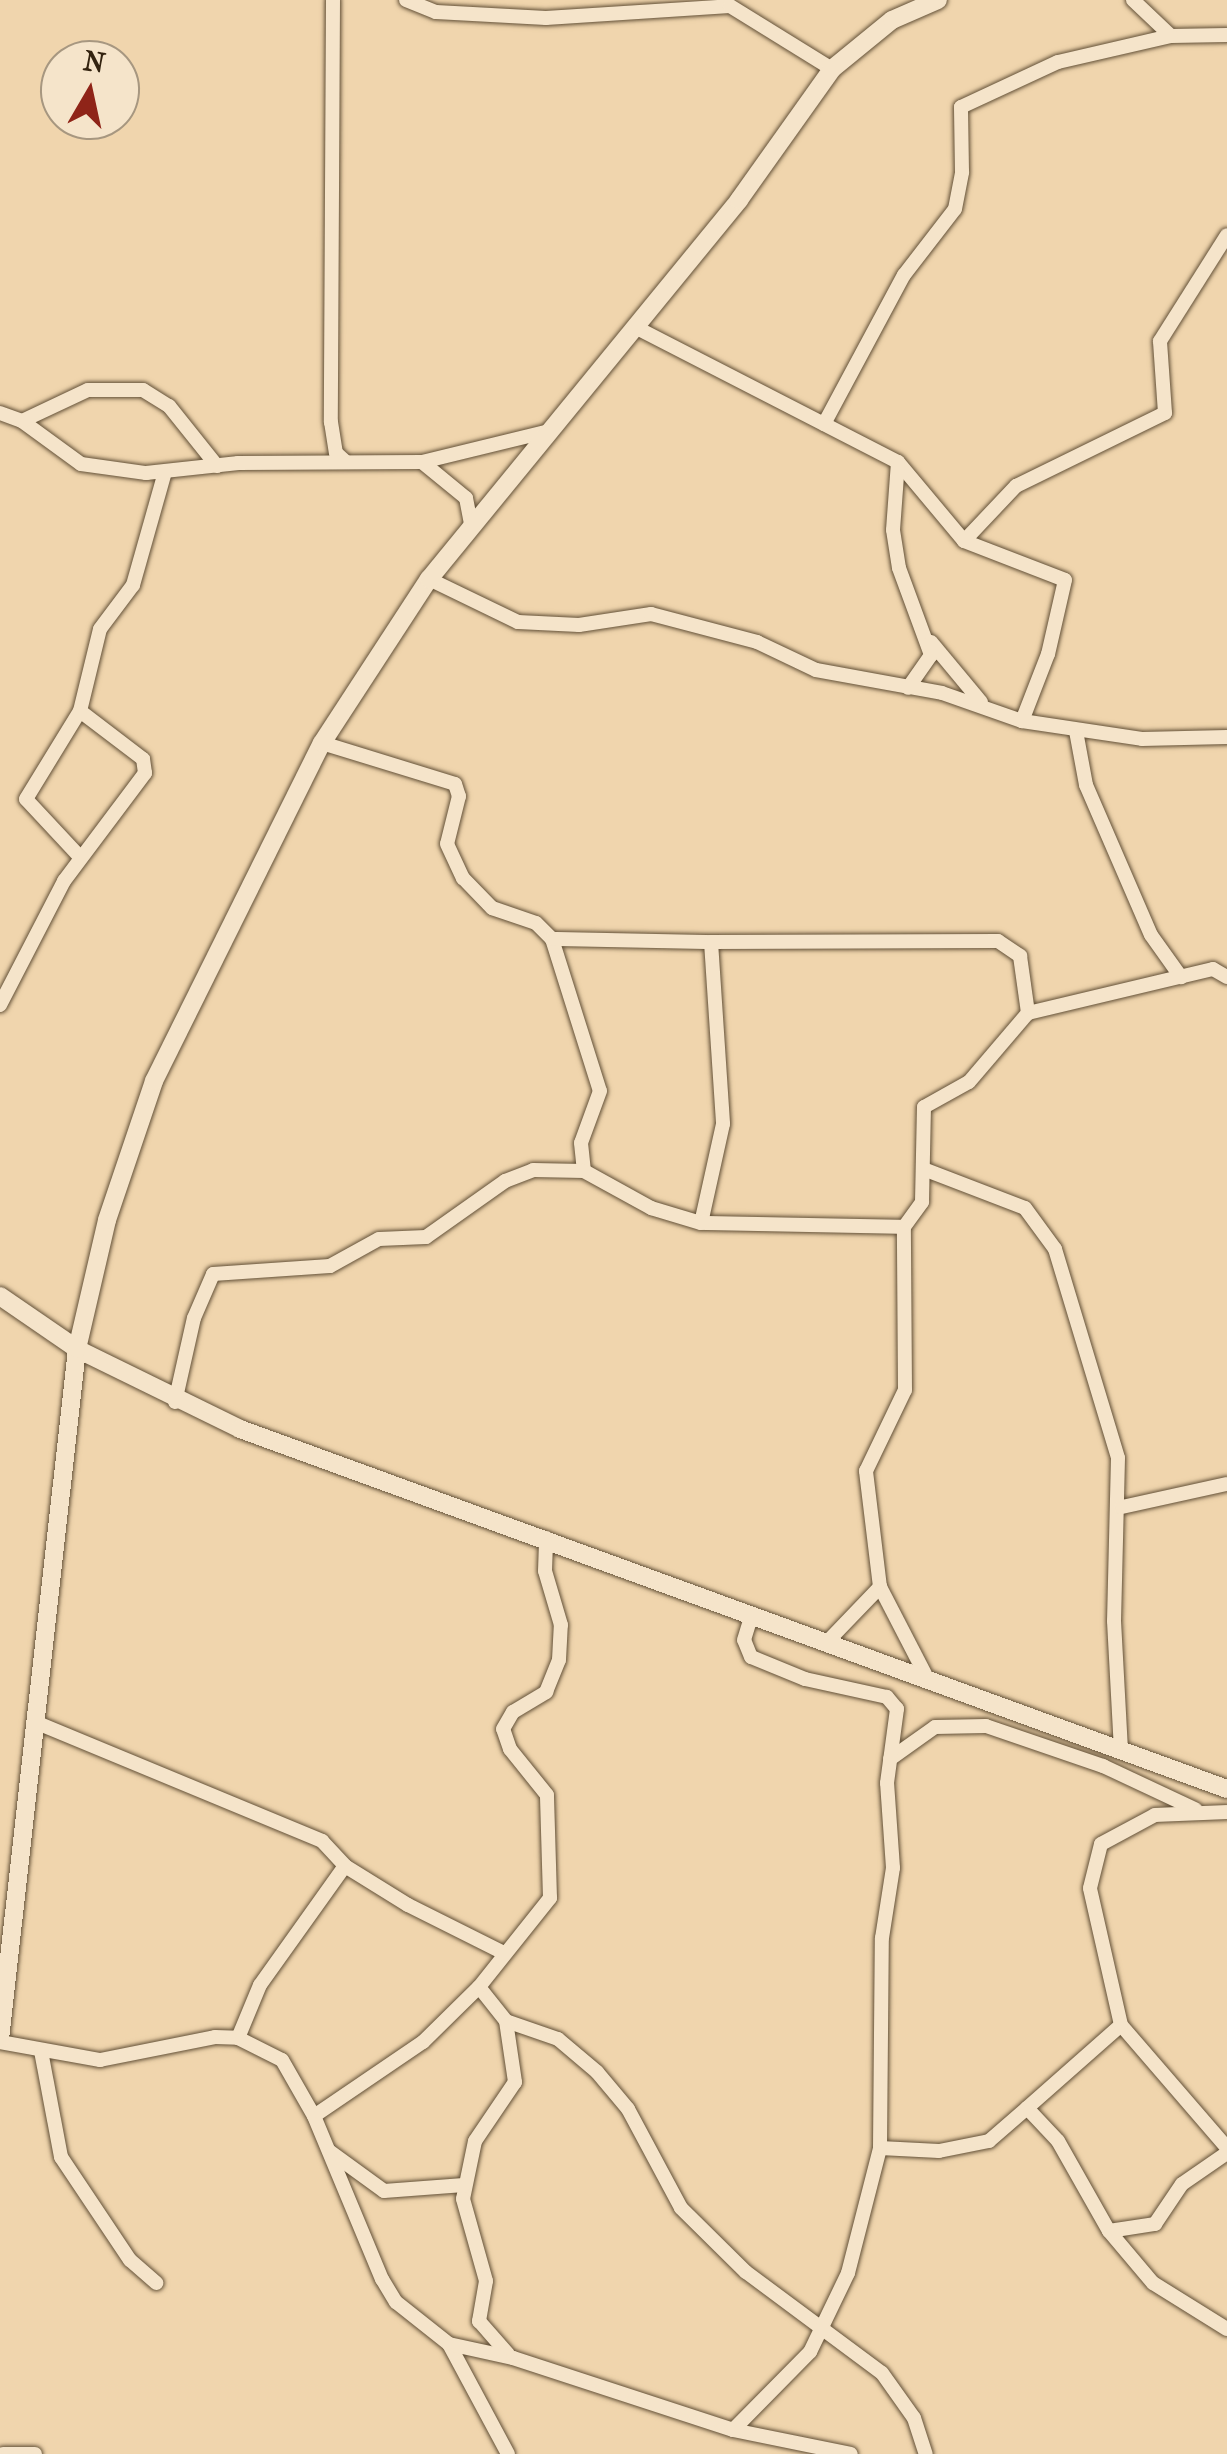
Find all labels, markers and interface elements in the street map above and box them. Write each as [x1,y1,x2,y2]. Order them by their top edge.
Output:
north arrow [40,40,140,140]
text: N [81,44,108,80]

